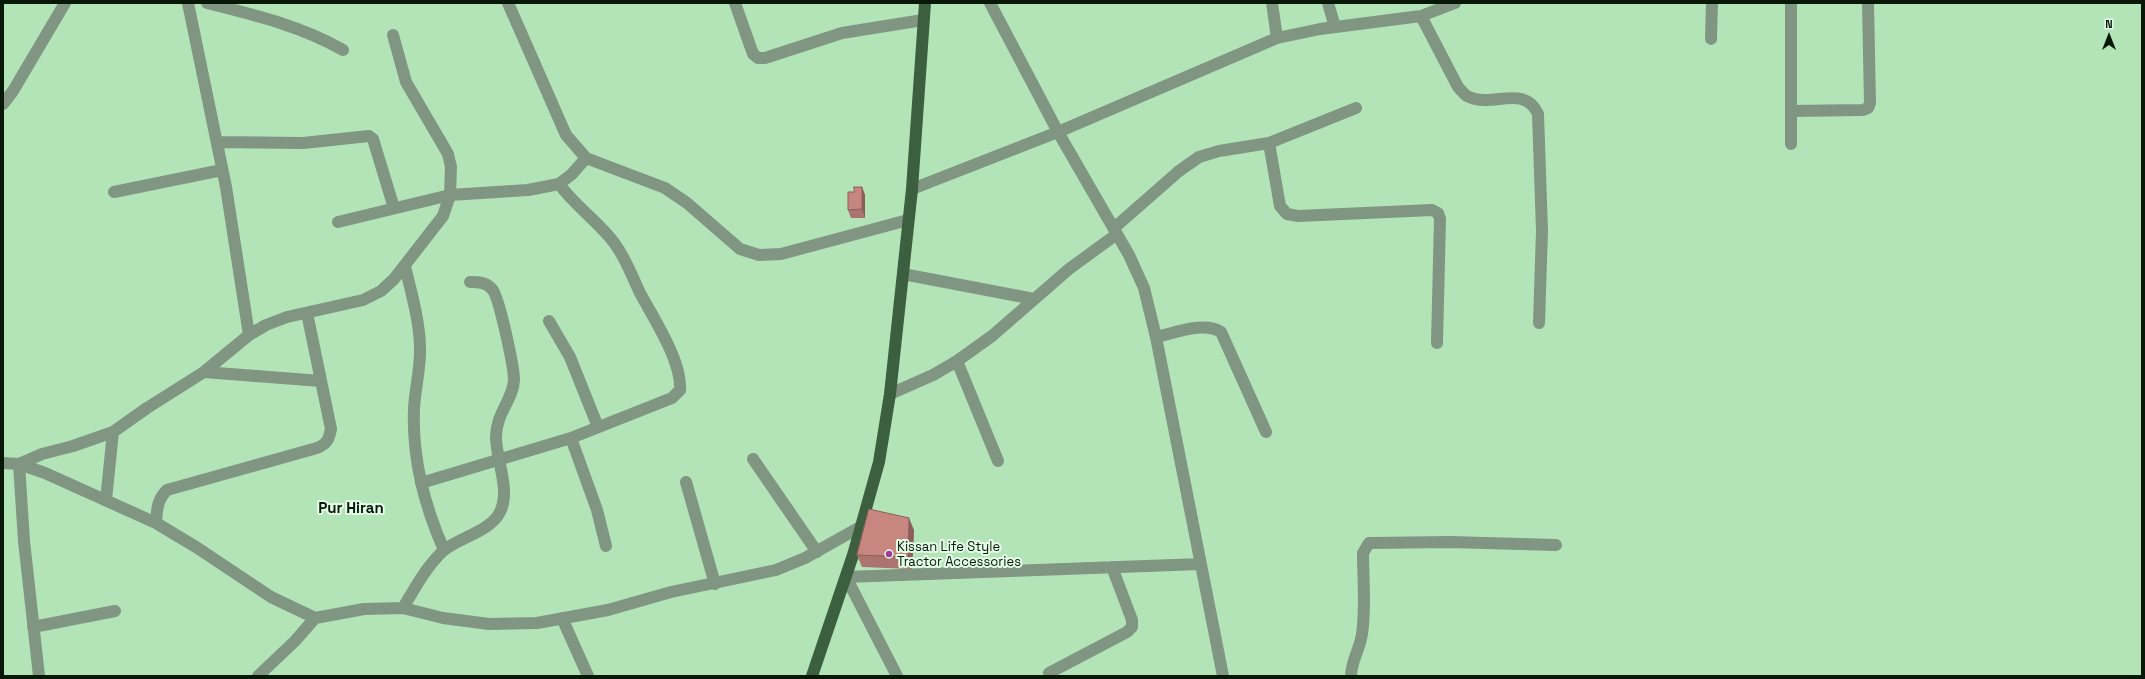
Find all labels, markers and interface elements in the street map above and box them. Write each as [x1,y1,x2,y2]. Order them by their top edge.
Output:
north arrow [2089,16,2129,56]
text: N [2105,17,2113,31]
district label: Pur Hiran [318,500,384,518]
place label: Kissan Life Style Tractor Accessories [897,539,1021,570]
marker: Kissan Life Style Tractor Accessories [884,549,894,559]

